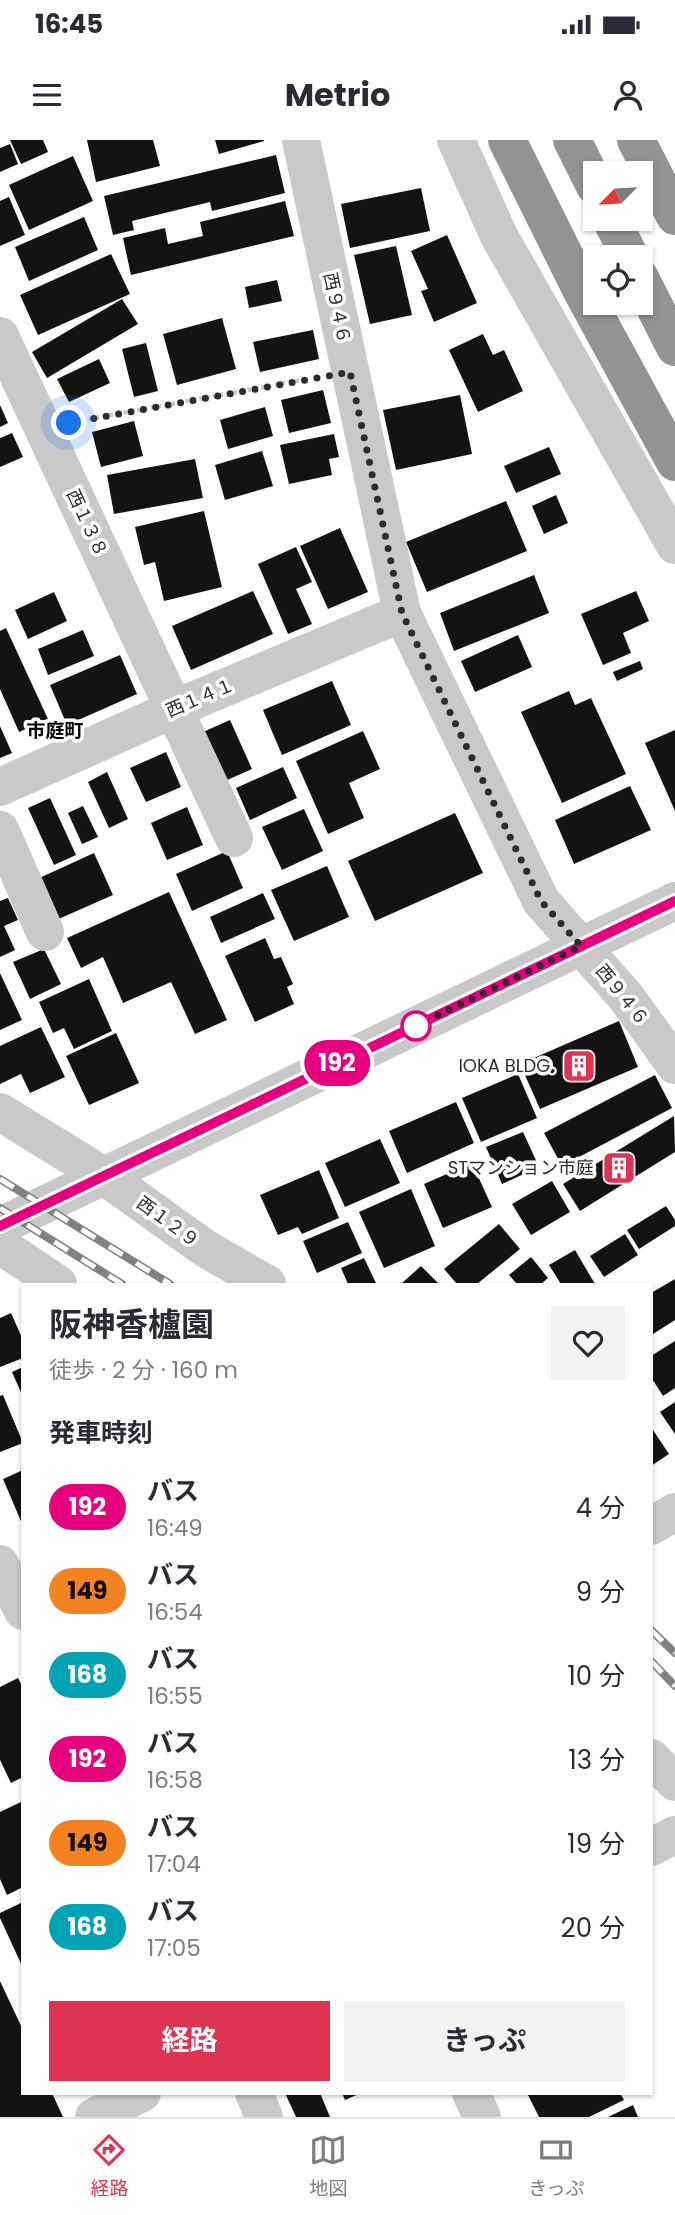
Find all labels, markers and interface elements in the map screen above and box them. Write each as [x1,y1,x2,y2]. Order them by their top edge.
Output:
text: 16:45 [35,6,103,42]
text: Metrio [285,72,390,117]
icon: menu [28,76,66,114]
icon: person [609,76,647,114]
north arrow [583,161,653,231]
map controls [583,161,653,315]
button: locate [583,245,653,315]
street label: 西９４６ [318,270,357,346]
your location [51,405,86,440]
street label: 西１３８ [61,485,114,561]
street label: 西１４１ [162,672,238,723]
district label: 市庭町 [26,717,84,744]
street label: 西９４６ [590,959,655,1031]
unlabelled marker [401,1011,431,1041]
line badge: 192 [297,1040,377,1086]
text: 192 [318,1046,356,1079]
building icon: IOKA BLDG. [560,1047,598,1085]
place label: IOKA BLDG. [458,1053,554,1078]
building icon: STマンション市庭 [600,1149,638,1187]
place label: STマンション市庭 [448,1155,594,1180]
street label: 西１２９ [132,1190,205,1253]
text: 阪神香櫨園 [49,1301,214,1348]
button: heart [551,1306,625,1380]
text: 徒歩 · 2 分 · 160 m [49,1354,238,1386]
text: 発車時刻 [49,1415,153,1451]
text: バス [147,1473,199,1509]
text: 192 [69,1490,106,1523]
text: 4 分 [576,1490,625,1526]
text: 16:49 [147,1512,203,1544]
text: バス [147,1557,199,1593]
text: 149 [67,1574,108,1607]
text: 9 分 [576,1574,625,1610]
text: 16:54 [147,1596,203,1628]
text: バス [147,1641,199,1677]
text: 168 [68,1658,107,1691]
text: 10 分 [567,1658,625,1694]
text: 16:55 [147,1680,203,1712]
text: バス [147,1725,199,1761]
text: 192 [69,1742,106,1775]
text: 13 分 [568,1742,625,1778]
text: 16:58 [147,1764,203,1796]
text: バス [147,1809,199,1845]
text: 149 [67,1826,108,1859]
text: 19 分 [567,1826,625,1862]
text: 17:04 [147,1848,201,1880]
text: バス [147,1893,199,1929]
text: 168 [68,1910,107,1943]
text: 20 分 [561,1910,625,1946]
text: 17:05 [147,1932,201,1964]
button: 経路 [49,2001,330,2081]
button: きっぷ [344,2001,625,2081]
tab: 経路 [90,2131,128,2203]
tab: 地図 [309,2131,347,2203]
tab: きっぷ [528,2131,585,2203]

